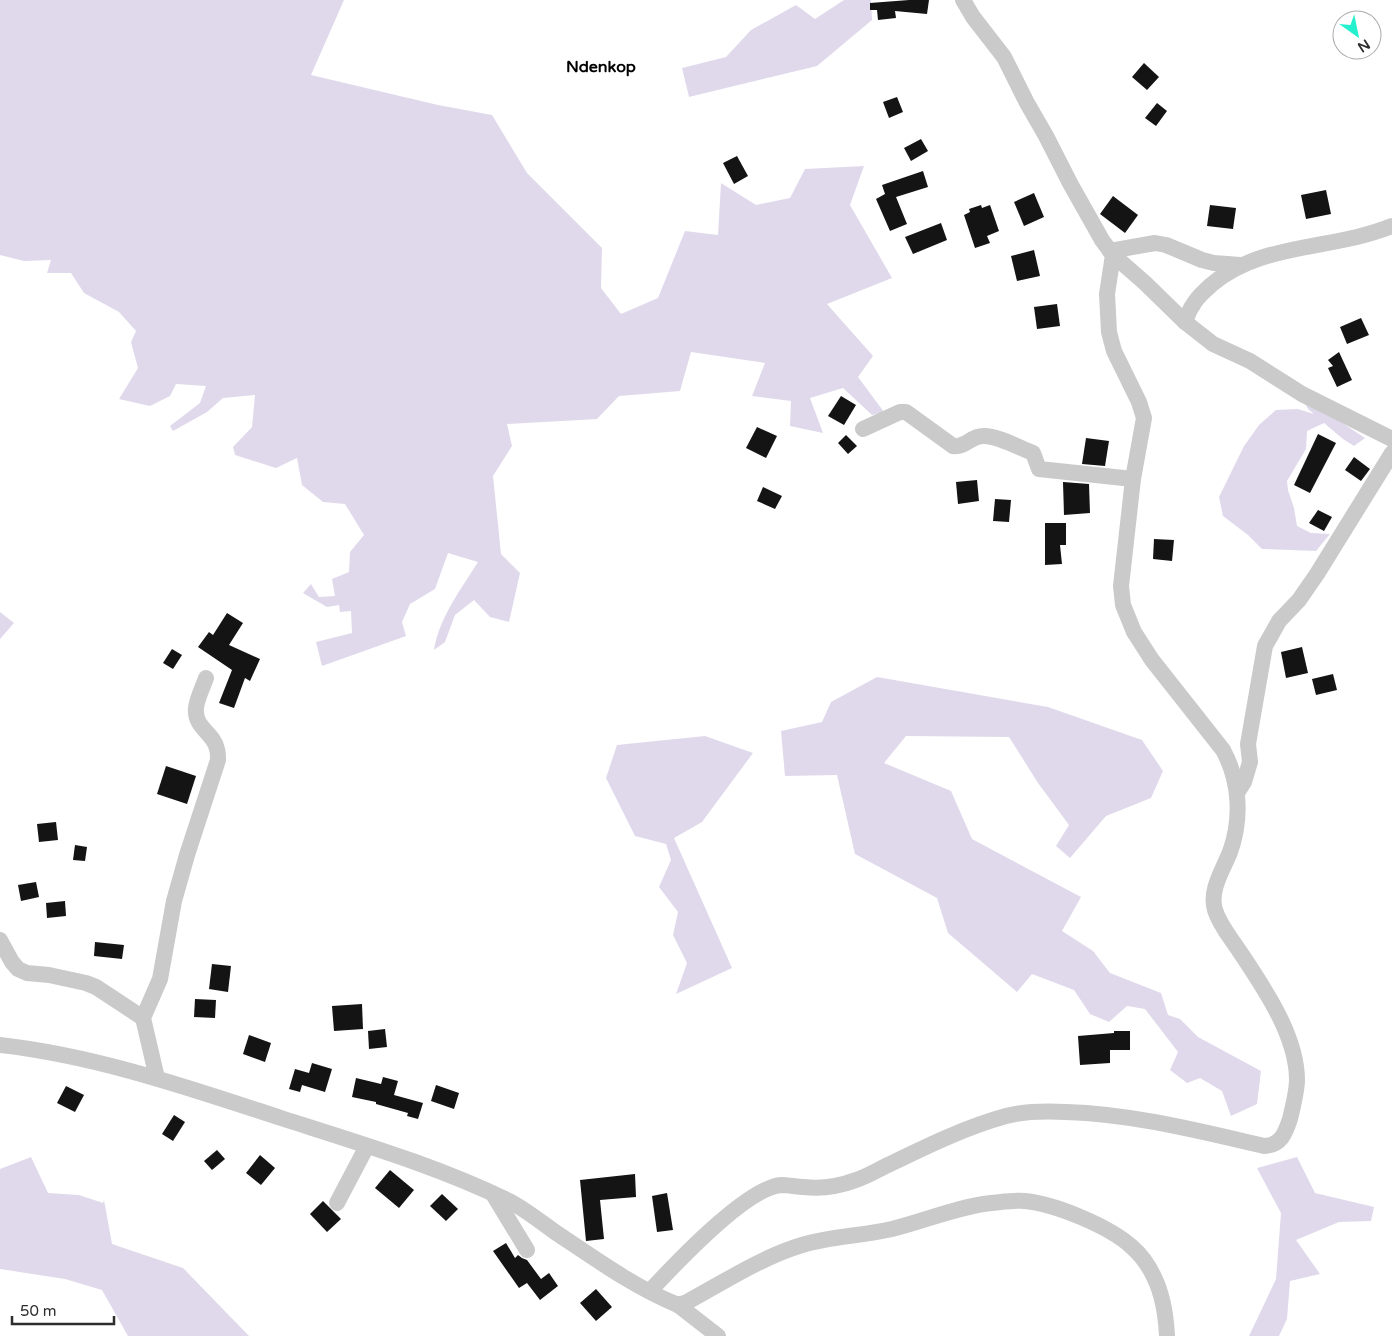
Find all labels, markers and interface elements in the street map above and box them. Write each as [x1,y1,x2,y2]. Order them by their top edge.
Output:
north arrow [1332,10,1382,60]
text: N [1354,35,1373,56]
district label: Ndenkop [566,57,636,77]
scale bar [12,1294,115,1326]
text: 50 m [20,1302,57,1320]

